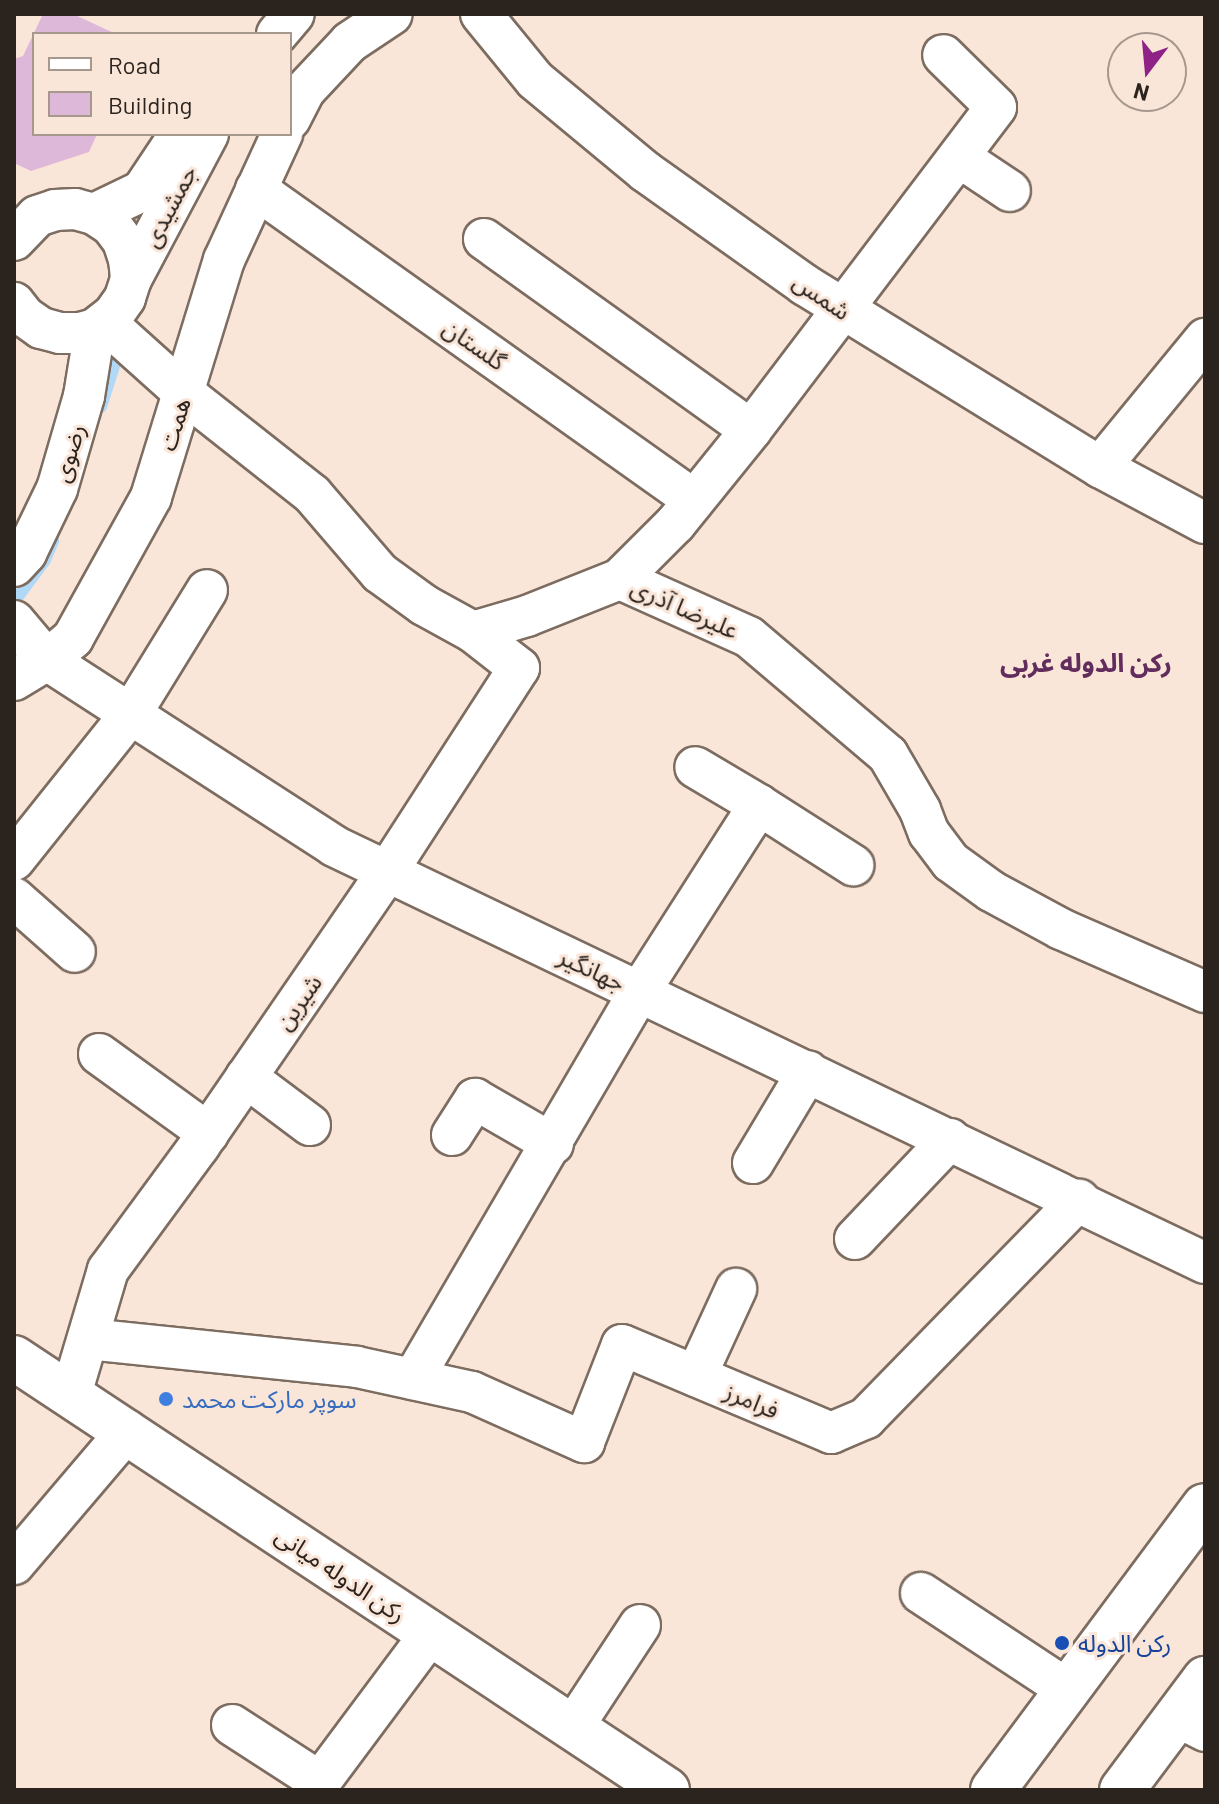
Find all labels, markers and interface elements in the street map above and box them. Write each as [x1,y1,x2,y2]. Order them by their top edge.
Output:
legend [32,32,292,136]
north arrow [1107,32,1187,112]
text: Road [108,50,161,79]
text: N [1130,79,1152,108]
text: Building [108,90,192,119]
street label: جمشیدی [136,160,202,252]
street label: شمس [788,266,856,326]
street label: گلستان [438,312,512,376]
street label: همت [152,394,196,454]
street label: رضوی [46,420,90,486]
street label: علیرضا آذری [627,572,743,644]
district label: رکن الدوله غربی [1000,646,1172,678]
street label: جهانگیر [554,941,630,997]
street label: شیرین [269,969,327,1035]
street label: فرامرز [720,1376,784,1424]
place label: سوپر مارکت محمد [182,1385,357,1413]
marker: سوپر مارکت محمد [157,1390,175,1408]
street label: رکن الدوله میانی [270,1520,412,1628]
place label: رکن الدوله [1078,1629,1171,1657]
marker: رکن الدوله [1053,1634,1071,1652]

